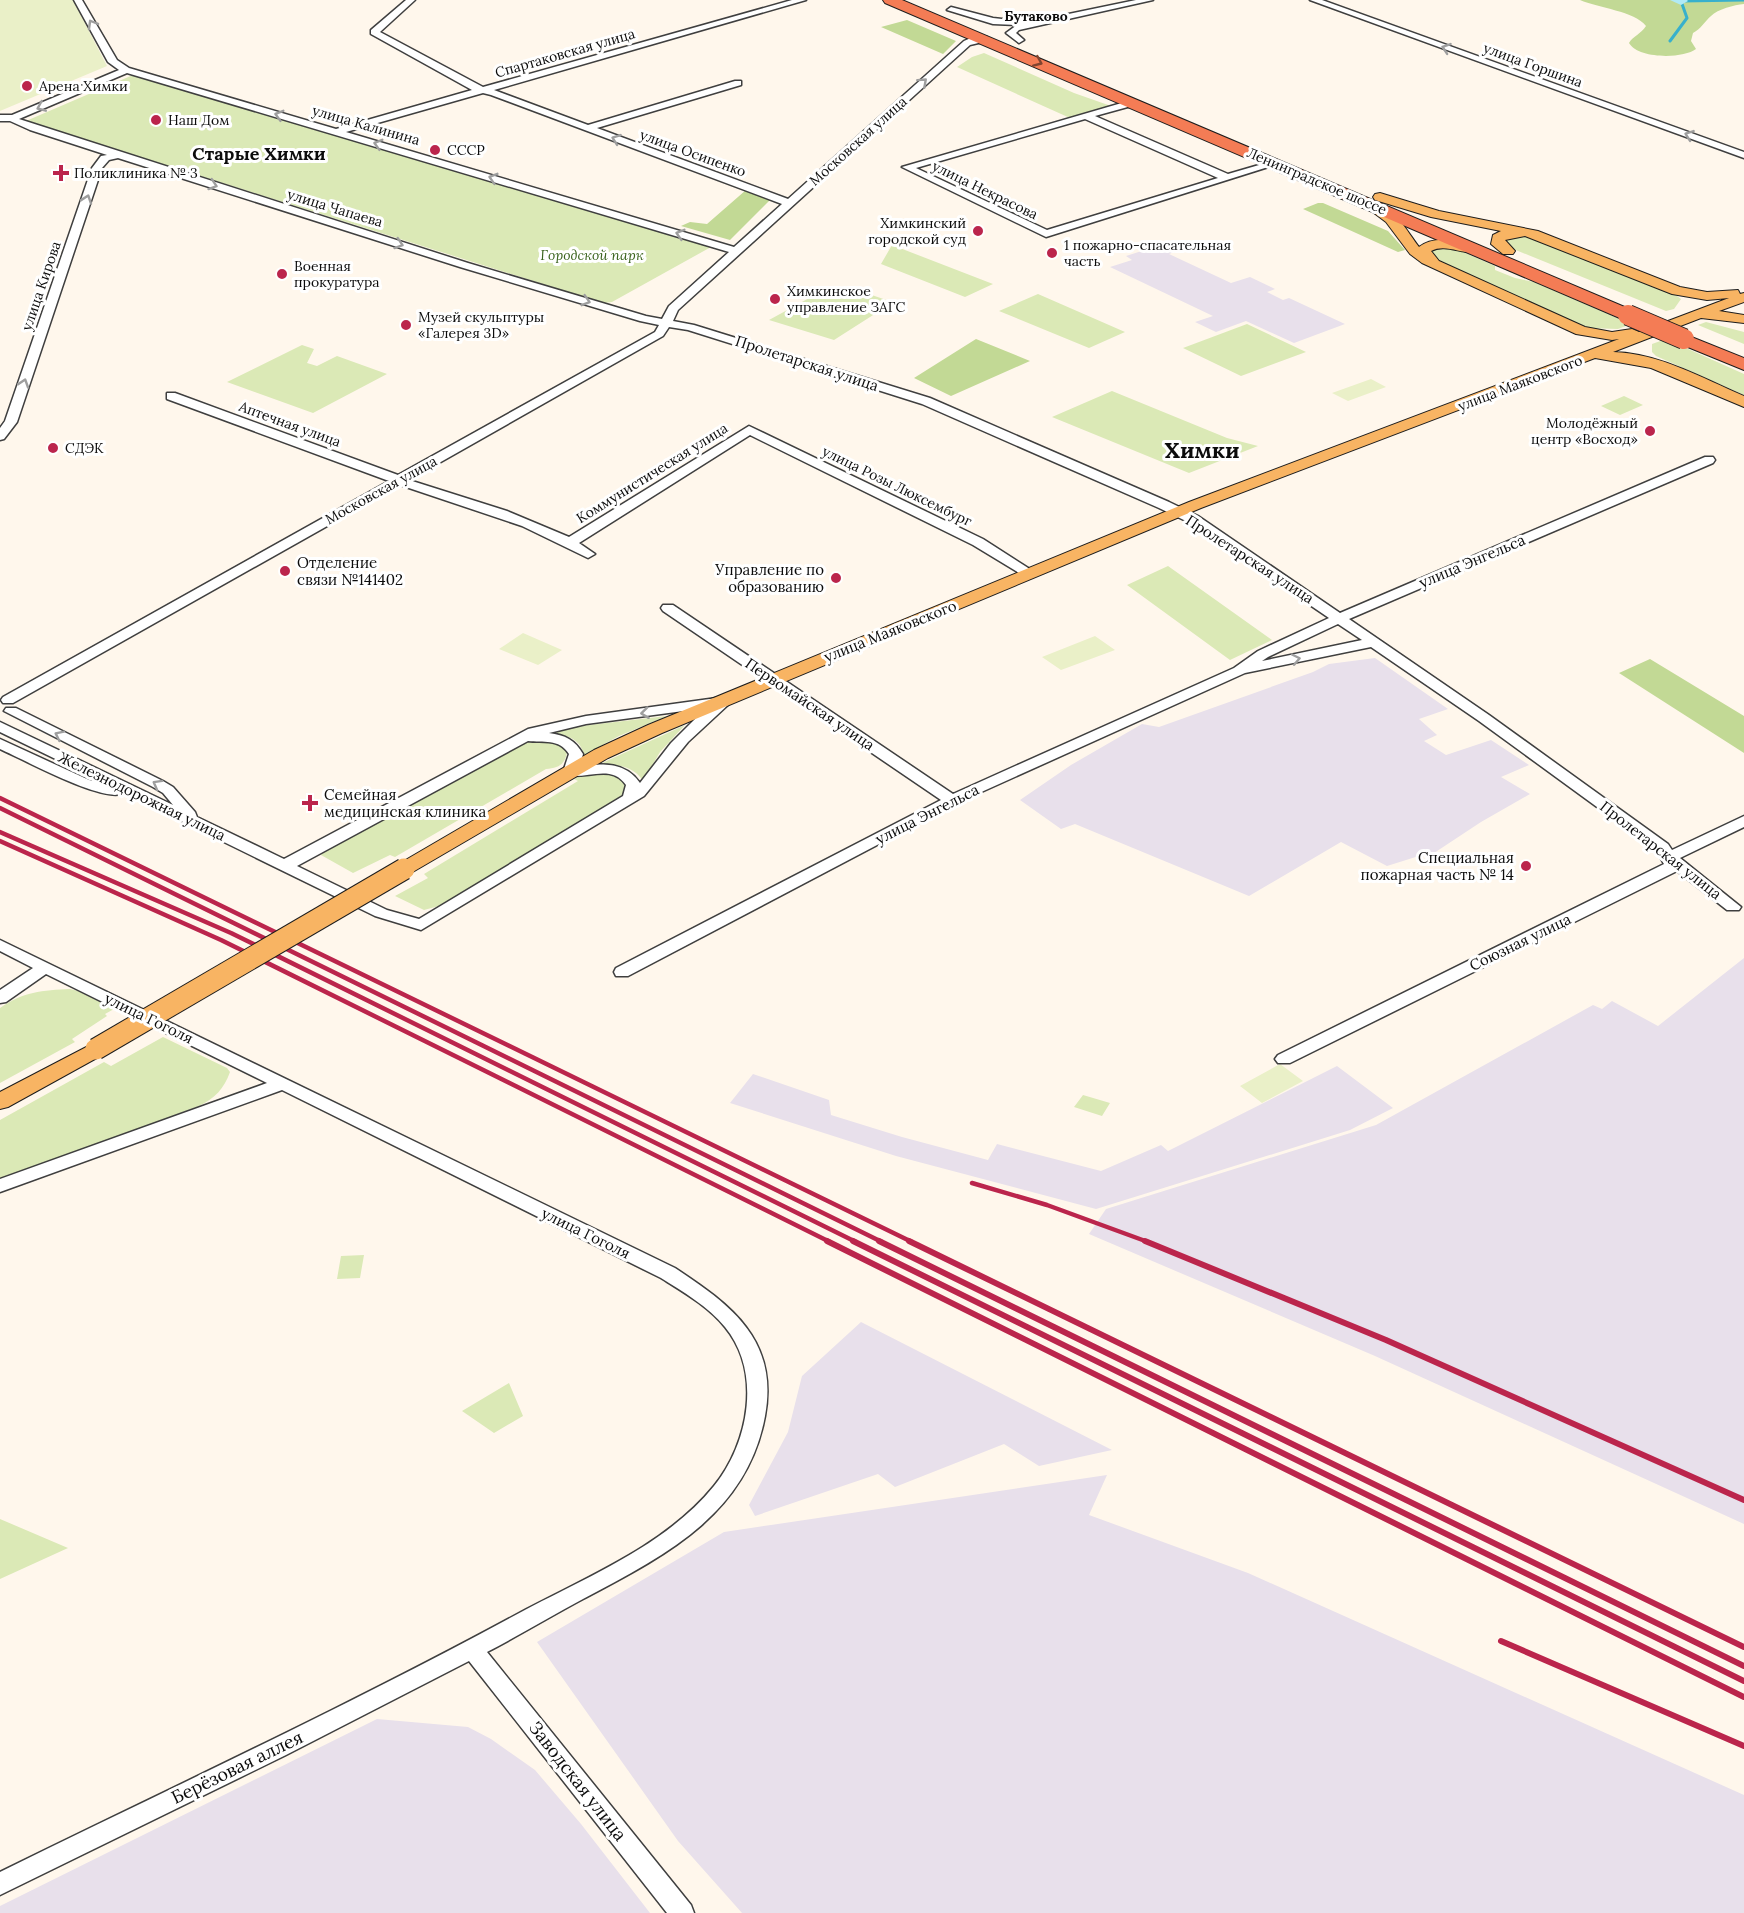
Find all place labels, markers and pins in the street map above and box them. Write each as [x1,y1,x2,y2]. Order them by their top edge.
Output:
place label: Арена Химки [38,77,128,95]
marker: Арена Химки [20,79,34,93]
place label: Наш Дом [168,111,230,129]
marker: Наш Дом [149,113,163,127]
place label: СССР [447,141,485,159]
marker: СССР [428,143,442,157]
marker: Поликлиника № 3 [52,164,70,182]
place label: Поликлиника № 3 [74,164,198,182]
place label: Химкинский городской суд [868,214,966,248]
marker: Химкинский городской суд [971,224,985,238]
place label: 1 пожарно-спасательная часть [1064,236,1231,270]
marker: 1 пожарно-спасательная часть [1045,246,1059,260]
place label: Военная прокуратура [294,257,380,291]
marker: Военная прокуратура [275,267,289,281]
place label: Химкинское управление ЗАГС [787,282,906,316]
marker: Химкинское управление ЗАГС [768,292,782,306]
place label: Музей скульптуры «Галерея 3D» [418,308,544,342]
marker: Музей скульптуры «Галерея 3D» [399,318,413,332]
place label: Молодёжный центр «Восход» [1531,414,1638,448]
marker: Молодёжный центр «Восход» [1643,424,1657,438]
place label: СДЭК [65,439,104,457]
marker: СДЭК [46,441,60,455]
place label: Отделение связи №141402 [297,553,403,589]
place label: Управление по образованию [714,560,824,596]
marker: Отделение связи №141402 [278,564,292,578]
marker: Управление по образованию [829,571,843,585]
place label: Семейная медицинская клиника [324,785,486,821]
marker: Семейная медицинская клиника [301,794,319,812]
place label: Специальная пожарная часть № 14 [1361,848,1514,884]
marker: Специальная пожарная часть № 14 [1519,859,1533,873]

